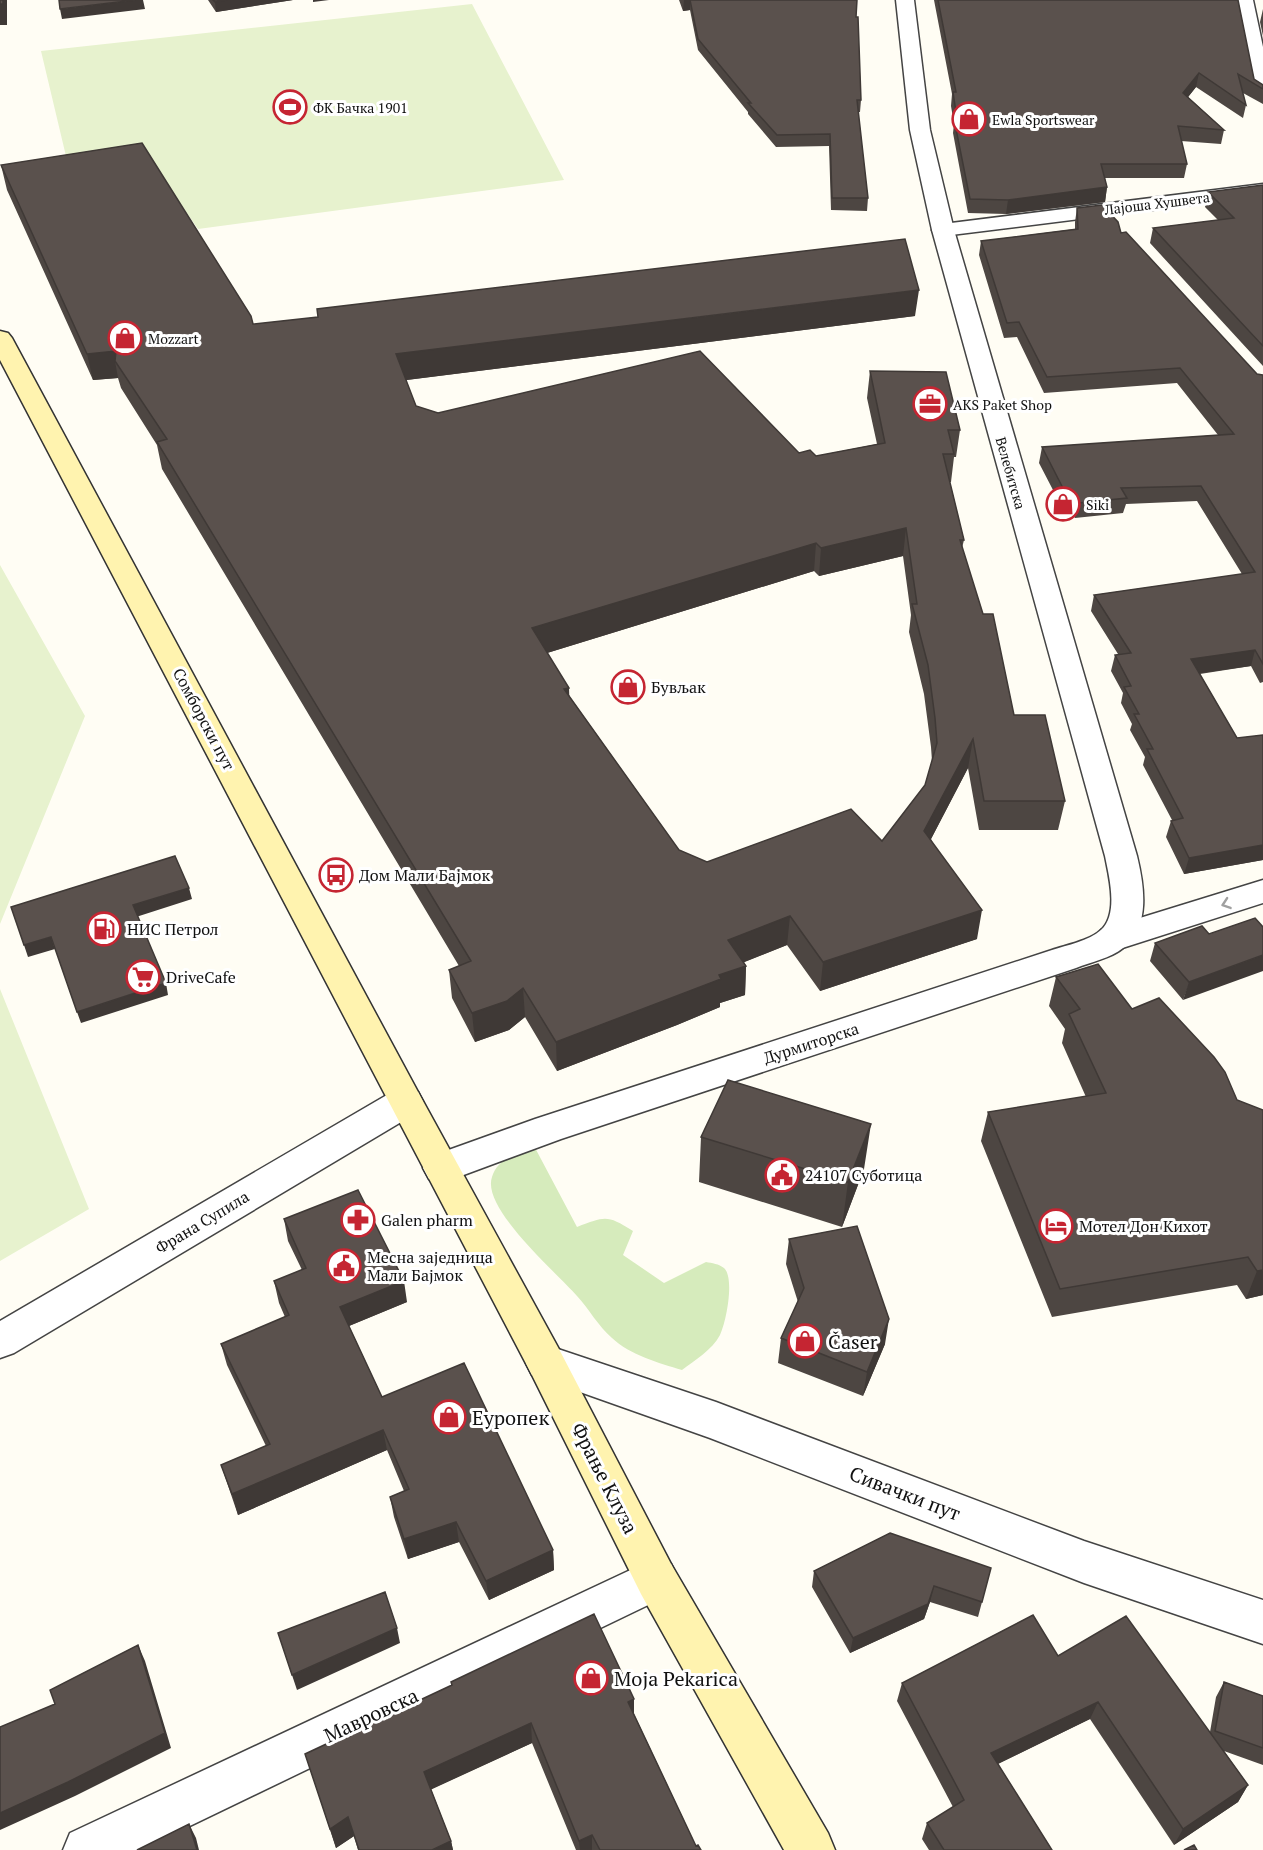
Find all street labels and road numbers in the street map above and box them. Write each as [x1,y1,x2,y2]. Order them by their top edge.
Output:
street label: Лајоша Хушвета [1102,187,1211,219]
street label: Велебитска [992,435,1030,511]
street label: Сомборски пут [168,664,240,774]
street label: Дурмиторска [760,1017,862,1069]
street label: Франа Супила [151,1185,253,1259]
street label: Фрање Клуза [565,1418,645,1538]
street label: Сивачки пут [845,1459,965,1527]
street label: Мавровска [319,1681,423,1749]

